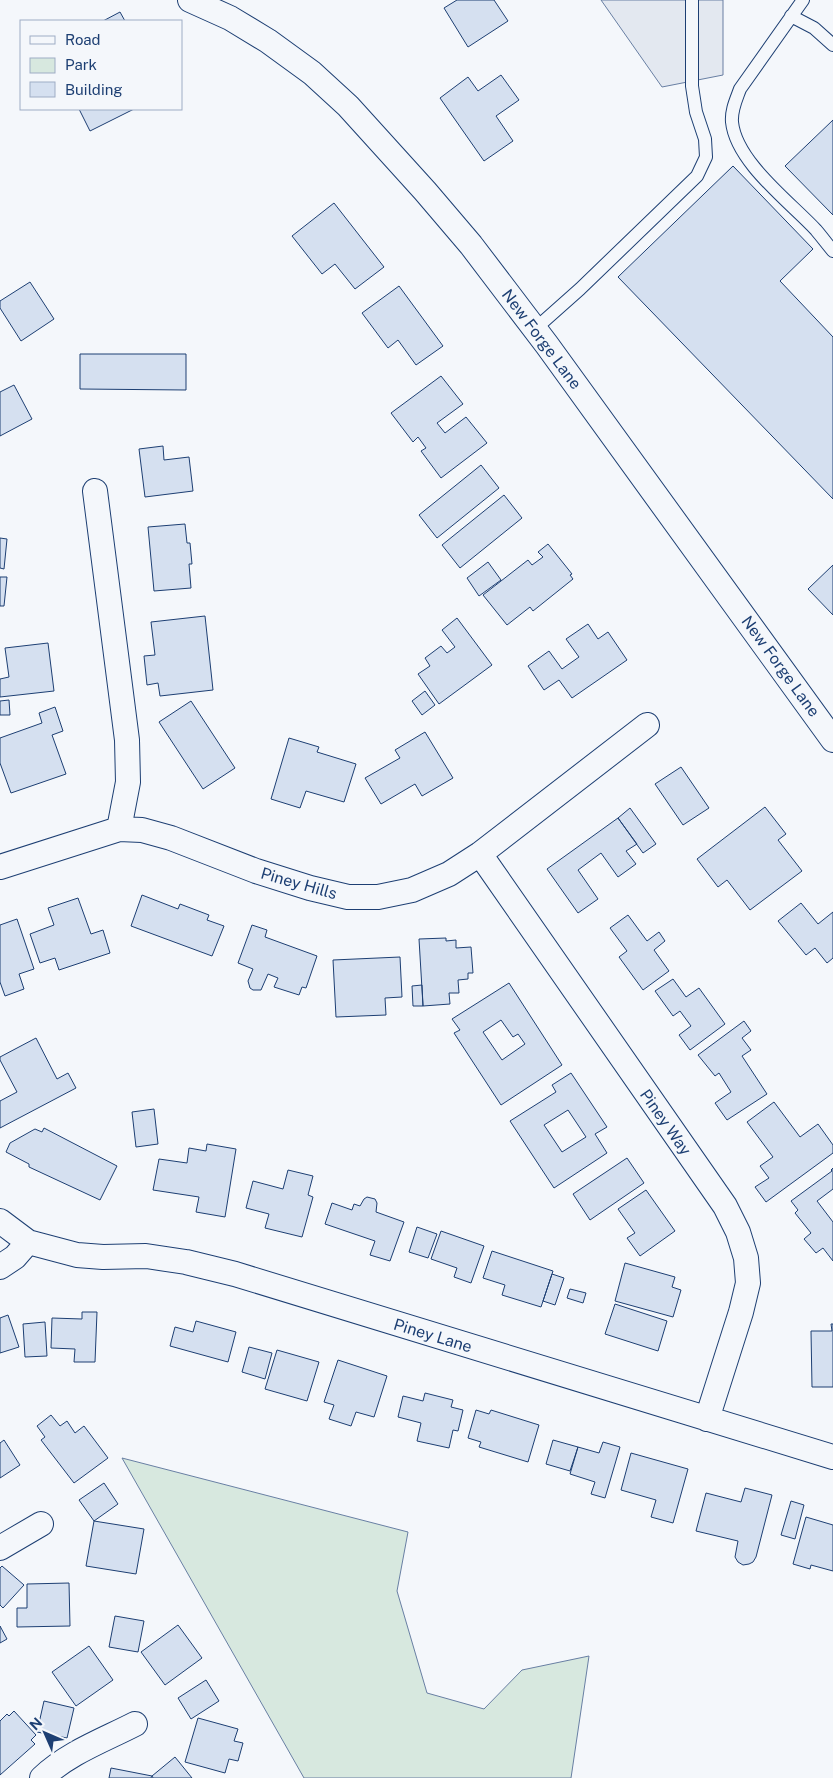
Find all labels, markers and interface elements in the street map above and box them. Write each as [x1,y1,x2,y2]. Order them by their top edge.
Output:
legend [20,20,182,110]
text: Road [65,31,101,48]
text: Park [65,56,97,73]
text: Building [65,81,123,98]
street label: New Forge Lane [498,286,585,393]
street label: New Forge Lane [738,612,824,720]
street label: Piney Hills [259,864,339,903]
street label: Piney Way [636,1086,695,1159]
street label: Piney Lane [391,1315,474,1356]
north arrow [20,1708,70,1758]
text: N [26,1714,45,1733]

